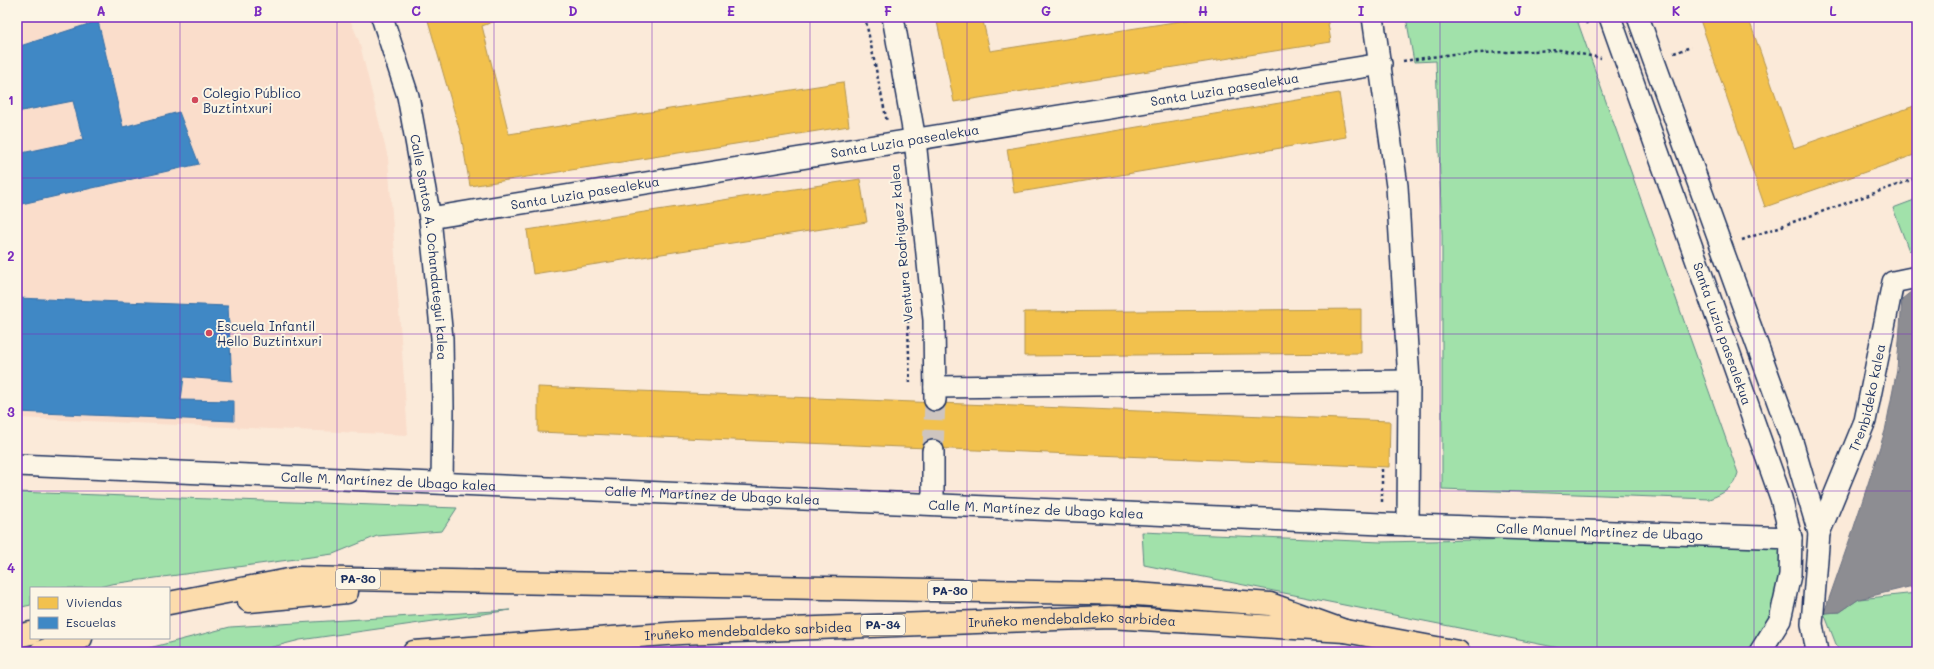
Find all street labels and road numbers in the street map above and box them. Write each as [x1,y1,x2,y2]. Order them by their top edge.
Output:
street label: Santa Luzia pasealekua [1149,68,1300,109]
street label: Santa Luzia pasealekua [829,120,980,161]
street label: Calle Santos A. Ochandategui kalea [407,133,451,360]
street label: Ventura Rodriguez kalea [885,163,916,323]
street label: Santa Luzia pasealekua [509,172,660,213]
street label: Santa Luzia pasealekua [1690,260,1756,407]
street label: Trenbideko kalea [1844,342,1888,454]
street label: Calle M. Martínez de Ubago kalea [281,467,497,494]
street label: Calle M. Martínez de Ubago kalea [604,481,820,508]
street label: Calle M. Martínez de Ubago kalea [928,495,1144,522]
street label: Calle Manuel Martinez de Ubago [1496,519,1703,543]
road number: PA-30 [336,569,380,589]
road number: PA-30 [928,581,972,601]
street label: Iruñeko mendebaldeko sarbidea [968,608,1176,630]
road number: PA-34 [861,615,905,635]
street label: Iruñeko mendebaldeko sarbidea [644,618,852,644]

